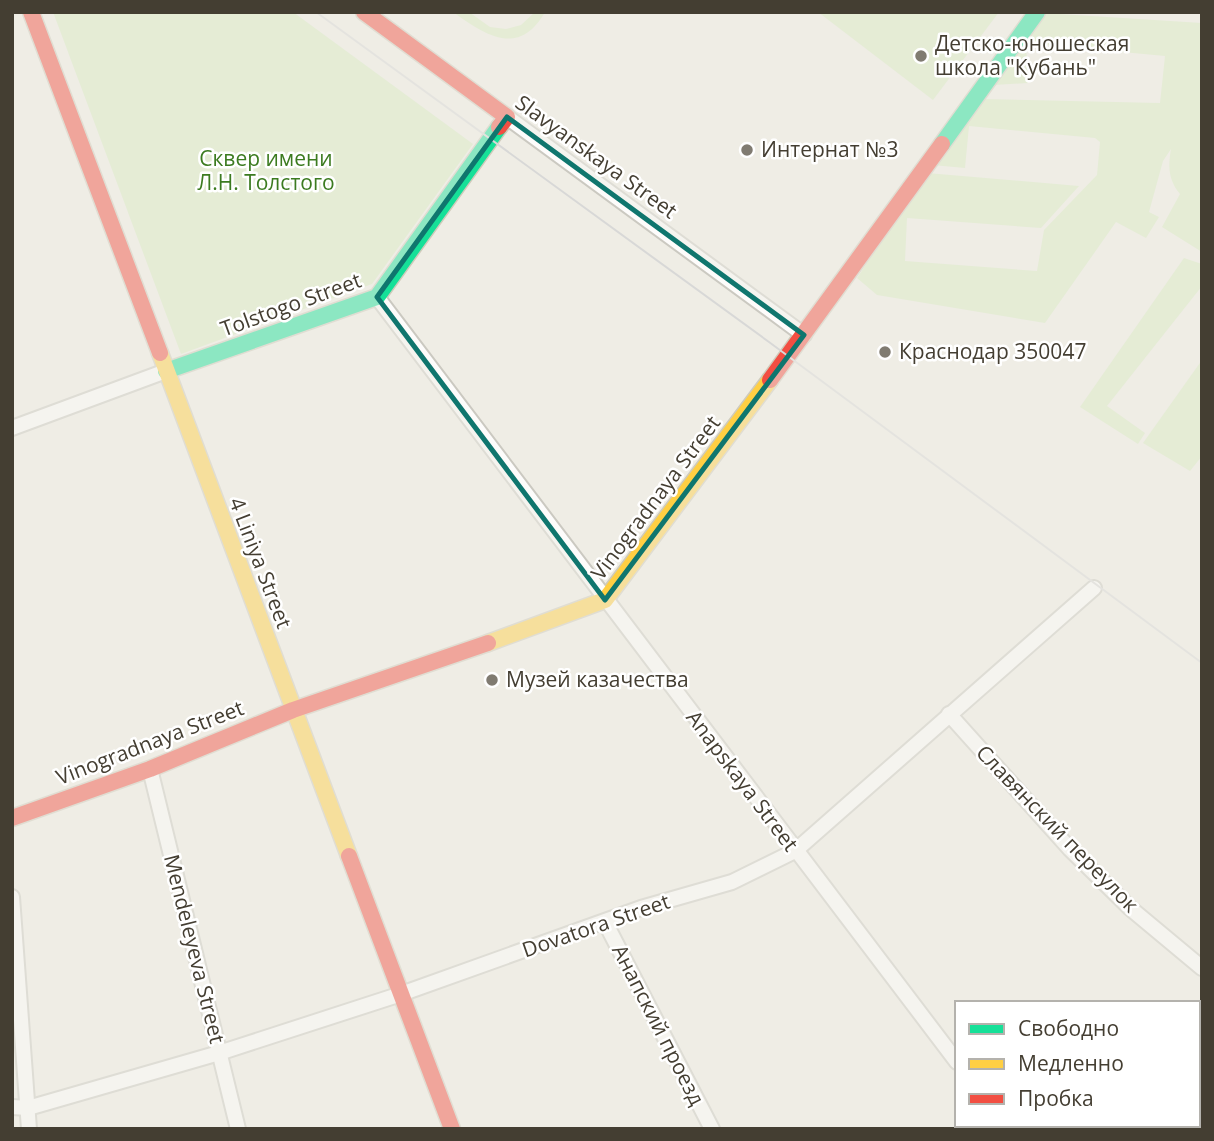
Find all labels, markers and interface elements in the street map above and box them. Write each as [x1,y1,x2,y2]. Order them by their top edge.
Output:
place label: Детско-юношеская школа "Кубань" [935,29,1129,81]
marker: Детско-юношеская школа "Кубань" [913,48,929,64]
street label: Slavyanskaya Street [510,88,683,224]
place label: Интернат №3 [761,135,898,163]
marker: Интернат №3 [739,142,755,158]
park label: Сквер имени Л.Н. Толстого [197,144,335,196]
street label: Tolstogo Street [216,266,365,342]
place label: Краснодар 350047 [899,337,1086,365]
marker: Краснодар 350047 [877,344,893,360]
street label: Vinogradnaya Street [584,410,726,585]
street label: 4 Liniya Street [223,493,299,632]
place label: Музей казачества [506,665,689,693]
marker: Музей казачества [484,672,500,688]
street label: Vinogradnaya Street [52,693,247,791]
street label: Anapskaya Street [681,704,805,857]
street label: Славянский переулок [970,739,1145,918]
street label: Mendeleyeva Street [158,851,232,1046]
street label: Dovatora Street [518,887,673,963]
street label: Анапский проезд [606,939,712,1110]
legend [955,1001,1200,1127]
text: Свободно [1018,1014,1119,1042]
text: Медленно [1018,1049,1124,1077]
text: Пробка [1018,1084,1094,1112]

